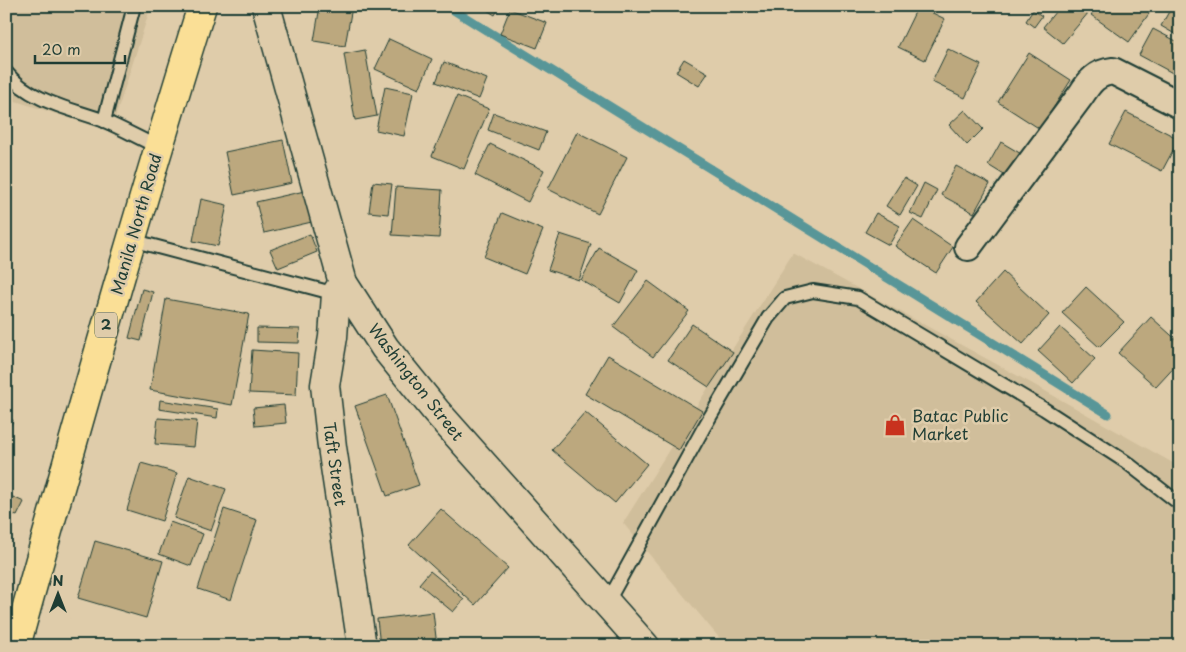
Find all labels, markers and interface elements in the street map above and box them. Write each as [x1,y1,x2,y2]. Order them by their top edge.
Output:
scale bar [35,32,125,64]
text: 20 m [42,37,81,60]
street label: Manila North Road [103,150,167,297]
road number: 2 [95,312,117,338]
street label: Washington Street [363,318,471,446]
place label: Batac Public Market [912,403,1008,445]
shop icon: Batac Public Market [882,412,908,438]
street label: Taft Street [318,420,354,508]
north arrow [32,570,82,620]
text: N [52,570,64,591]

